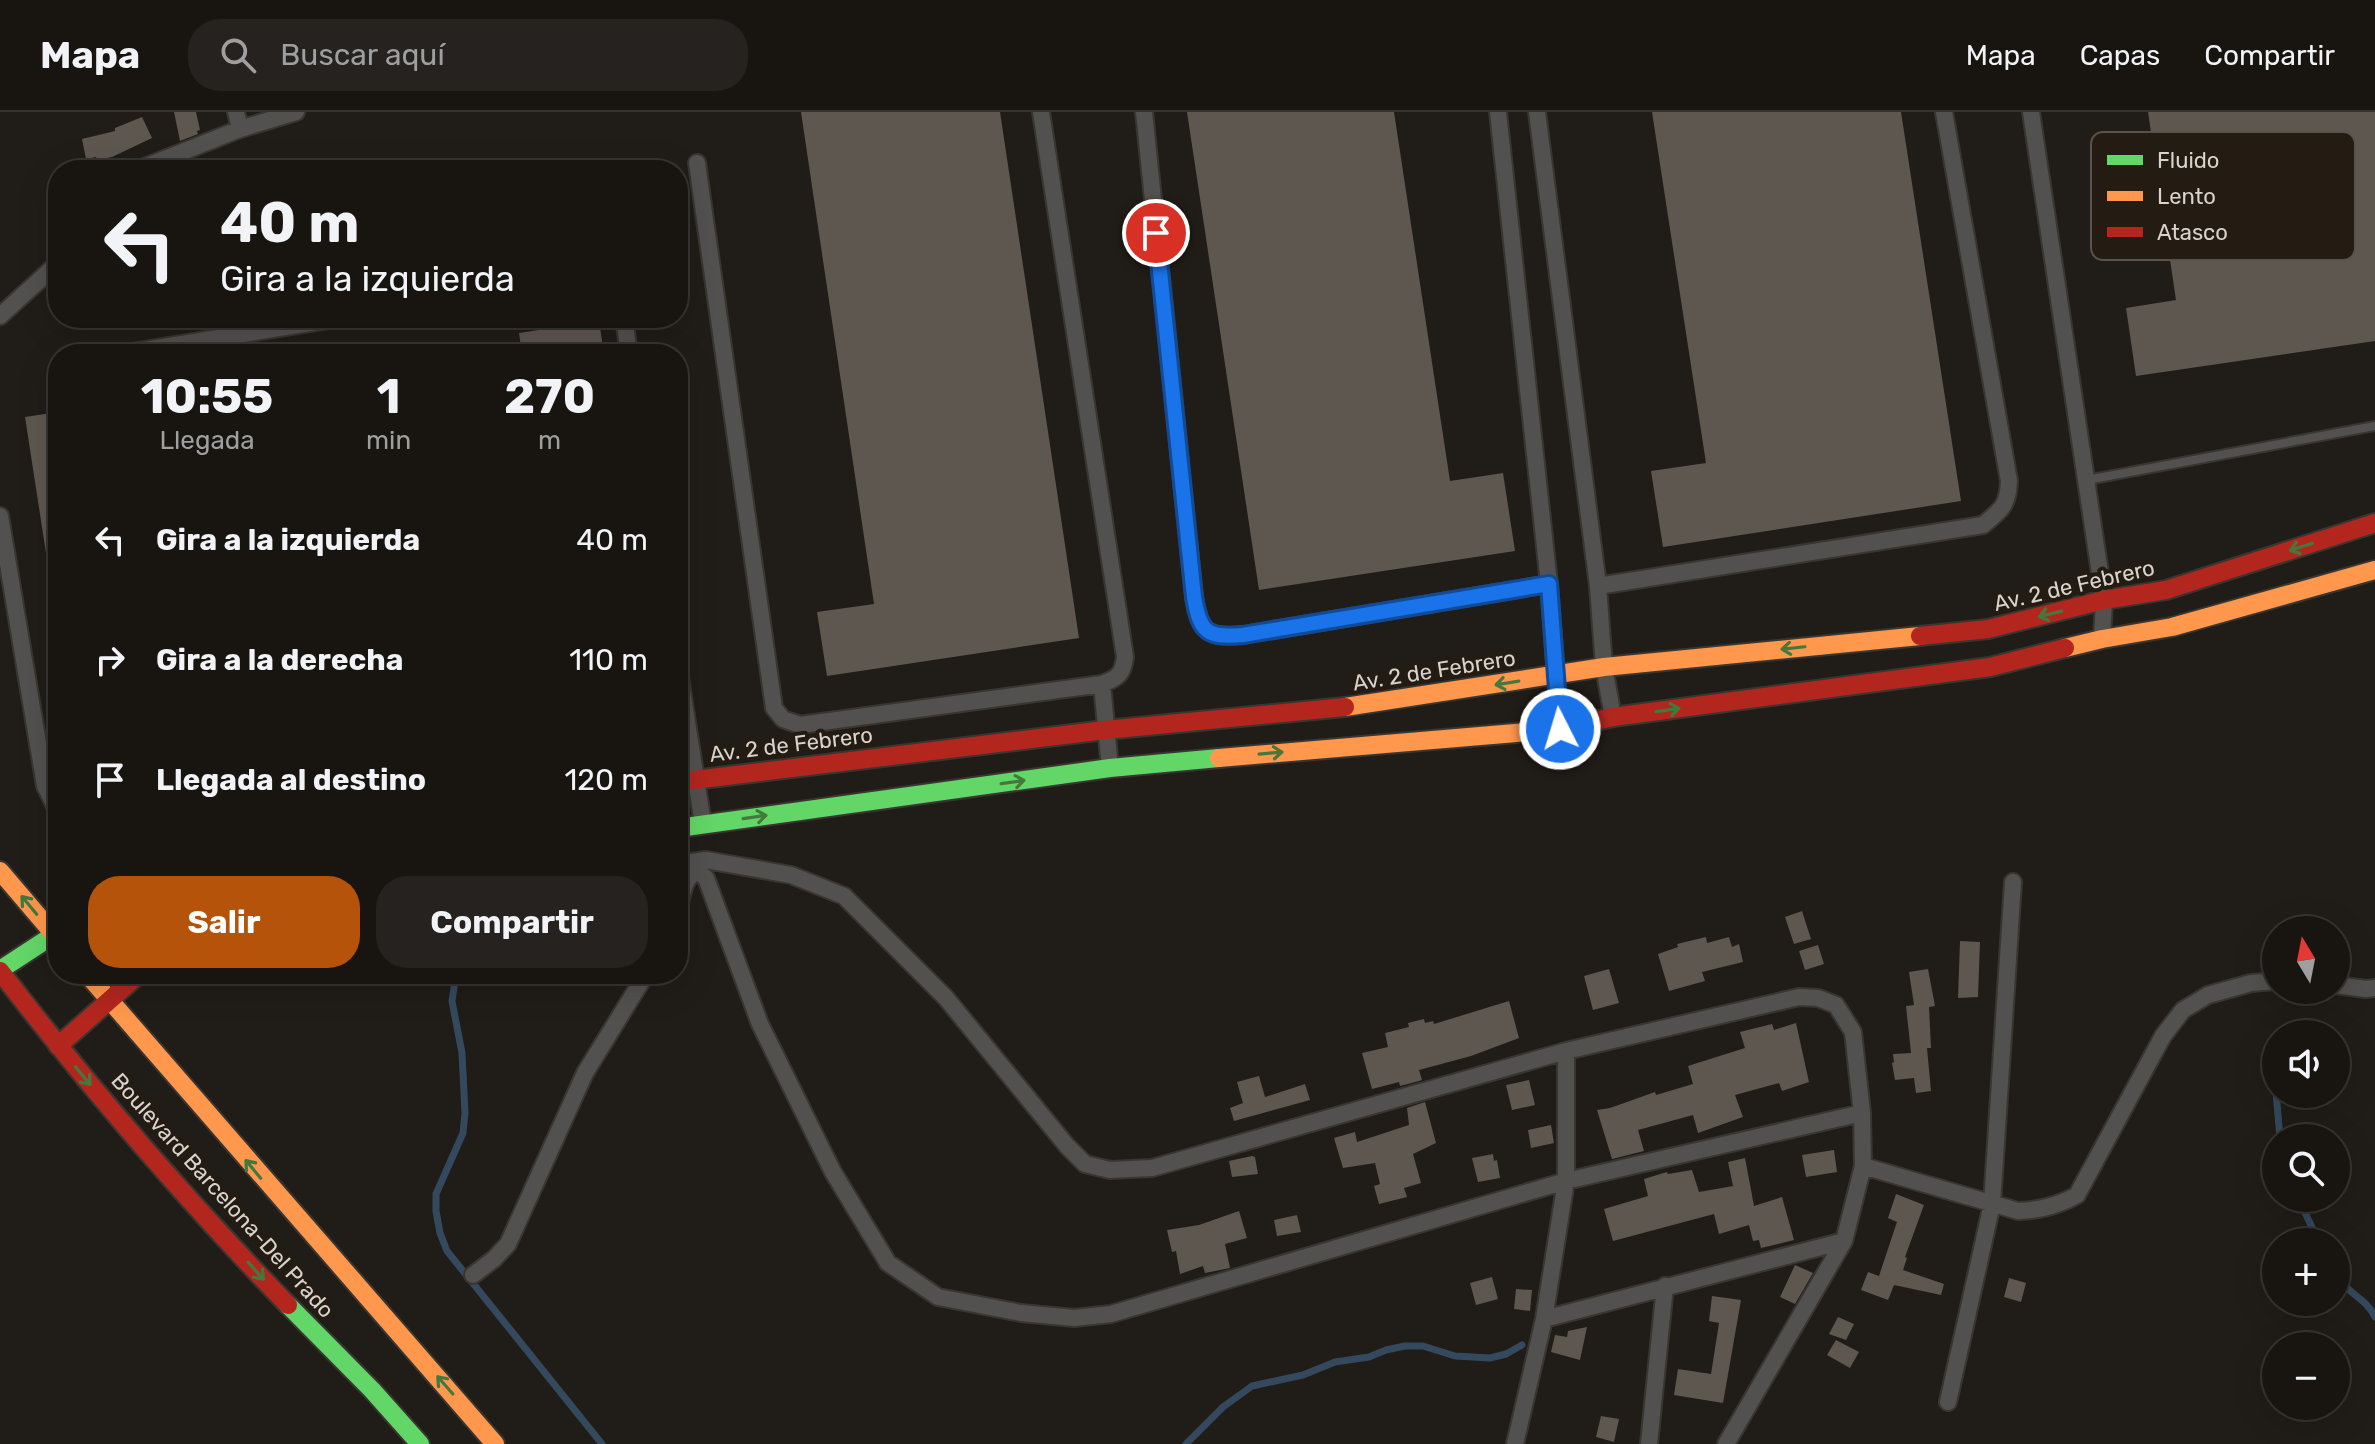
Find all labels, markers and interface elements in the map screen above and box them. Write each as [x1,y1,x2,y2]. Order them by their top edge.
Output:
search box [188,19,748,91]
text: Mapa [40,32,140,78]
icon: search [216,33,260,77]
text: Buscar aquí [280,37,445,73]
text: Mapa [1966,39,2036,72]
text: Capas [2080,39,2160,72]
text: Compartir [2204,39,2335,72]
legend [2091,132,2355,260]
text: Fluido [2157,147,2219,174]
text: Lento [2157,183,2216,210]
text: 40 m [220,190,360,256]
icon: left [88,192,192,296]
pin [1122,199,1190,267]
icon: arrive [1134,211,1178,255]
text: Atasco [2157,219,2228,246]
text: Gira a la izquierda [220,257,515,300]
text: 10:55 [141,368,273,425]
text: 1 [377,368,401,425]
text: 270 [504,368,595,425]
text: Llegada [159,425,255,456]
text: min [366,425,411,456]
text: m [538,425,561,456]
icon: left [88,518,132,562]
text: Gira a la izquierda [156,522,420,558]
text: 40 m [576,522,648,558]
one-way arrow [2289,541,2314,555]
street label: Av. 2 de Febrero [1991,554,2157,617]
one-way arrow [2038,607,2063,622]
icon: right [88,638,132,682]
one-way arrow [1780,641,1807,656]
text: Gira a la derecha [156,642,403,678]
text: 110 m [569,642,648,678]
street label: Av. 2 de Febrero [1351,644,1517,697]
one-way arrow [1495,676,1520,691]
position arrow [1518,687,1602,771]
one-way arrow [1655,702,1681,717]
street label: Av. 2 de Febrero [708,721,874,768]
one-way arrow [1257,745,1284,760]
icon: arrive [88,758,132,802]
text: Llegada al destino [156,762,426,798]
text: 120 m [564,762,648,798]
one-way arrow [999,774,1026,789]
one-way arrow [742,809,767,824]
button: Salir [88,876,360,968]
button: Compartir [376,876,648,968]
one-way arrow [20,895,38,916]
north arrow [2262,916,2350,1004]
map controls [2262,916,2350,1420]
button: sound [2262,1020,2350,1108]
one-way arrow [74,1065,92,1086]
street label: Boulevard Barcelona-Del Prado [105,1067,340,1323]
button: search [2262,1124,2350,1212]
one-way arrow [245,1160,263,1180]
button: + [2262,1228,2350,1316]
one-way arrow [246,1260,264,1280]
button: − [2262,1332,2350,1420]
one-way arrow [436,1375,454,1395]

